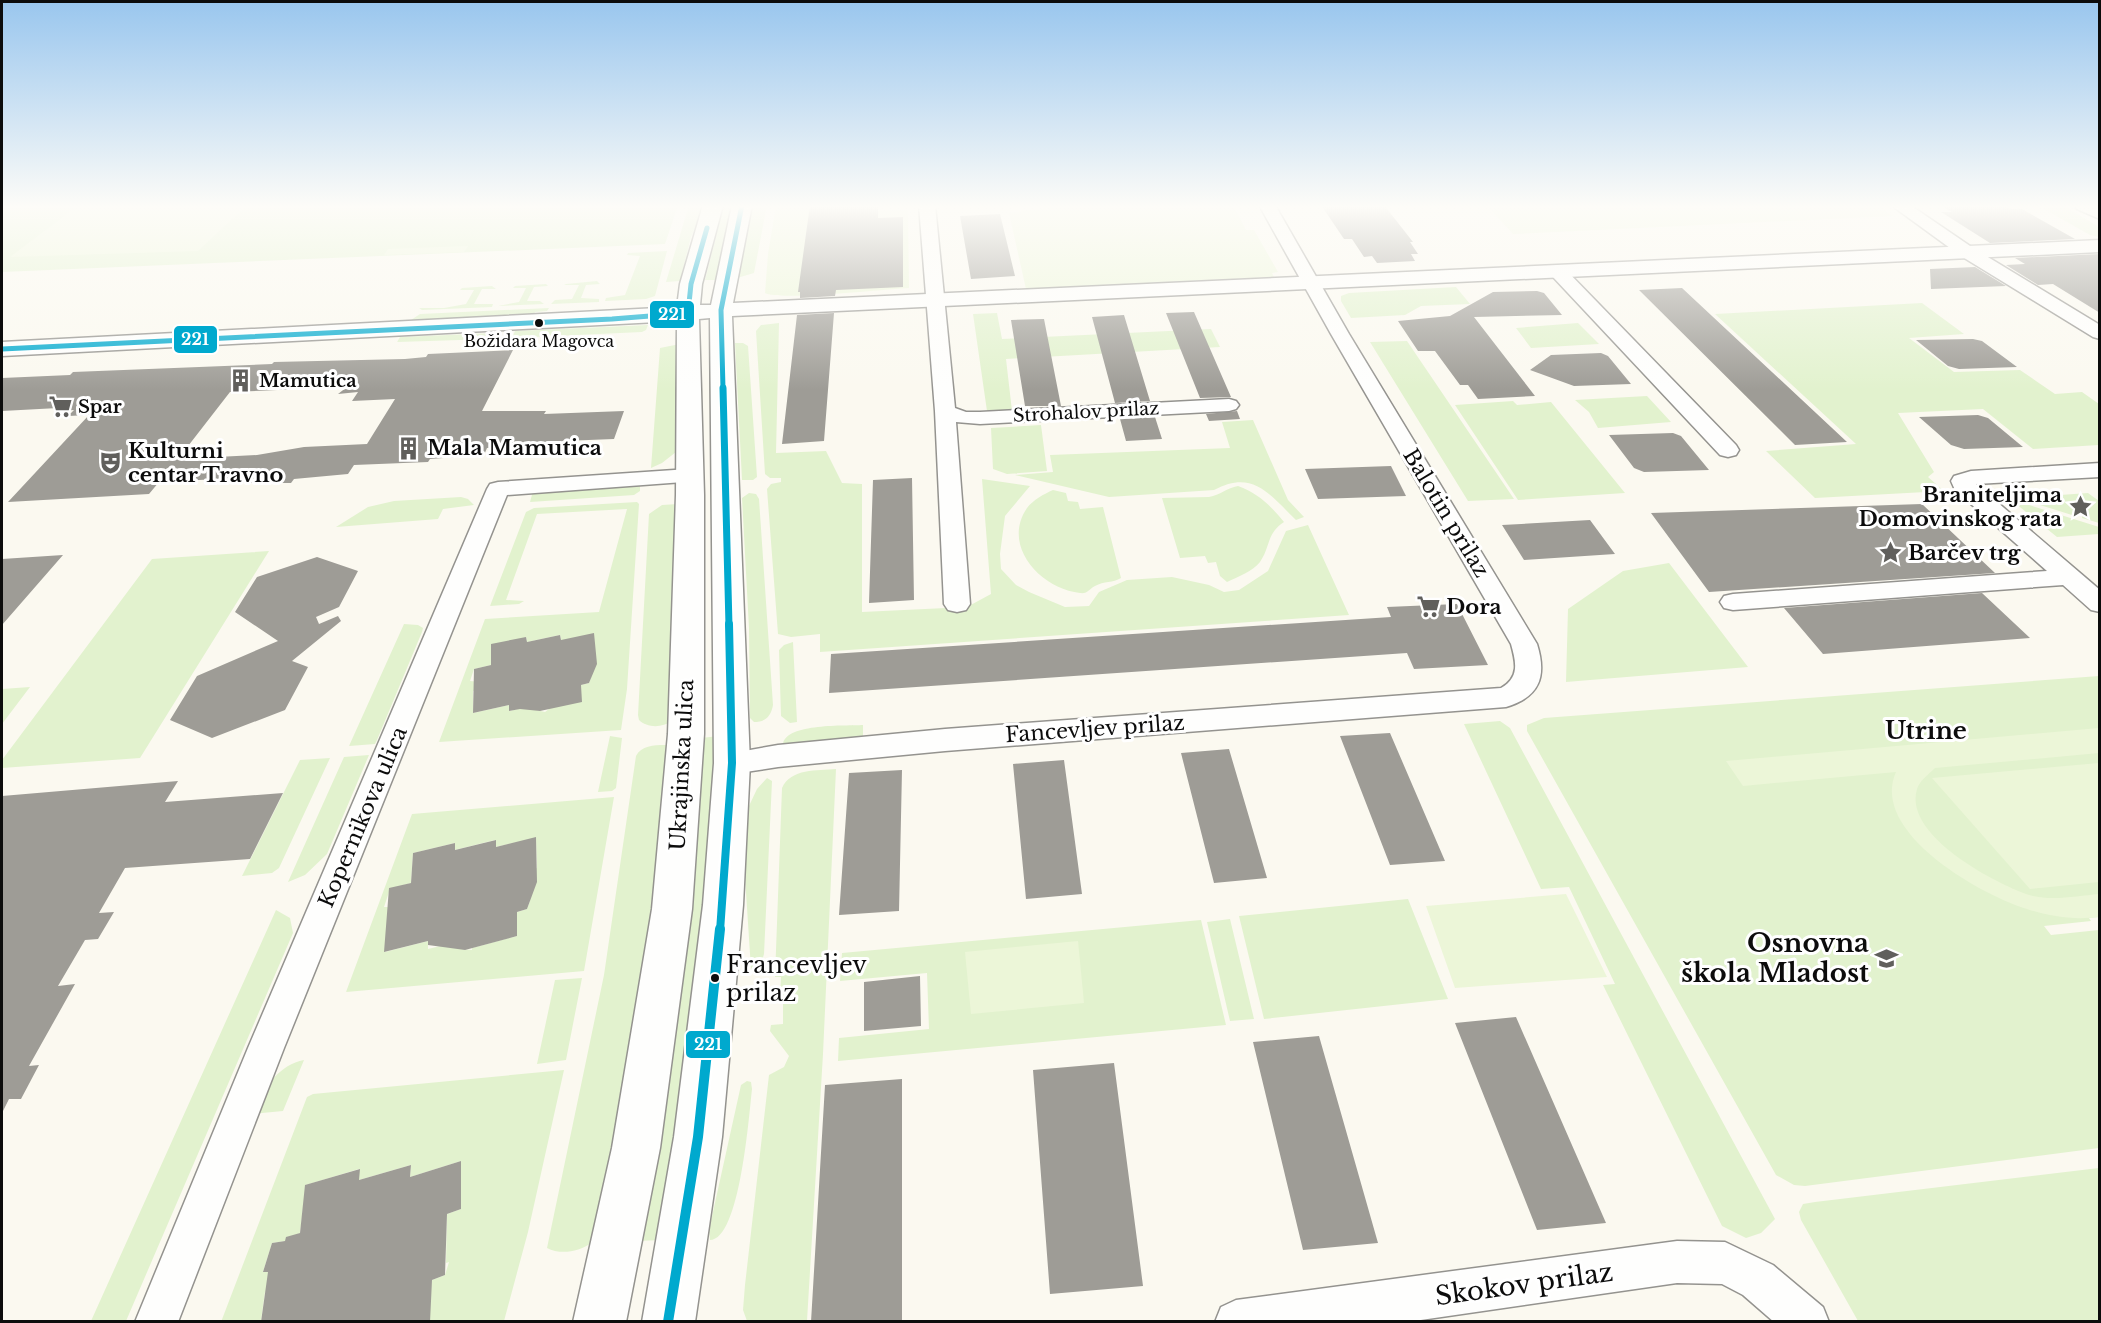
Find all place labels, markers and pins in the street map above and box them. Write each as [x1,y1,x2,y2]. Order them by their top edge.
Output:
marker: Božidara Magovca [533,317,545,329]
place label: Božidara Magovca [464,331,614,351]
building icon: Mamutica [228,368,254,394]
place label: Mamutica [259,370,357,392]
supermarket icon: Spar [47,394,73,420]
place label: Spar [78,396,122,418]
building icon: Mala Mamutica [396,435,422,461]
place label: Mala Mamutica [427,435,602,461]
place label: Kulturni centar Travno [128,438,284,488]
theatre icon: Kulturni centar Travno [97,450,123,476]
place label: Braniteljima Domovinskog rata [1859,482,2062,532]
place icon: Braniteljima Domovinskog rata [2067,494,2093,520]
place icon: Barčev trg [1877,540,1903,566]
place label: Barčev trg [1908,540,2021,566]
supermarket icon: Dora [1415,594,1441,620]
place label: Dora [1446,594,1502,620]
place label: Osnovna škola Mladost [1681,927,1869,989]
school or university icon: Osnovna škola Mladost [1874,945,1900,971]
place label: Francevljev prilaz [726,950,867,1007]
marker: Francevljev prilaz [709,972,721,984]

